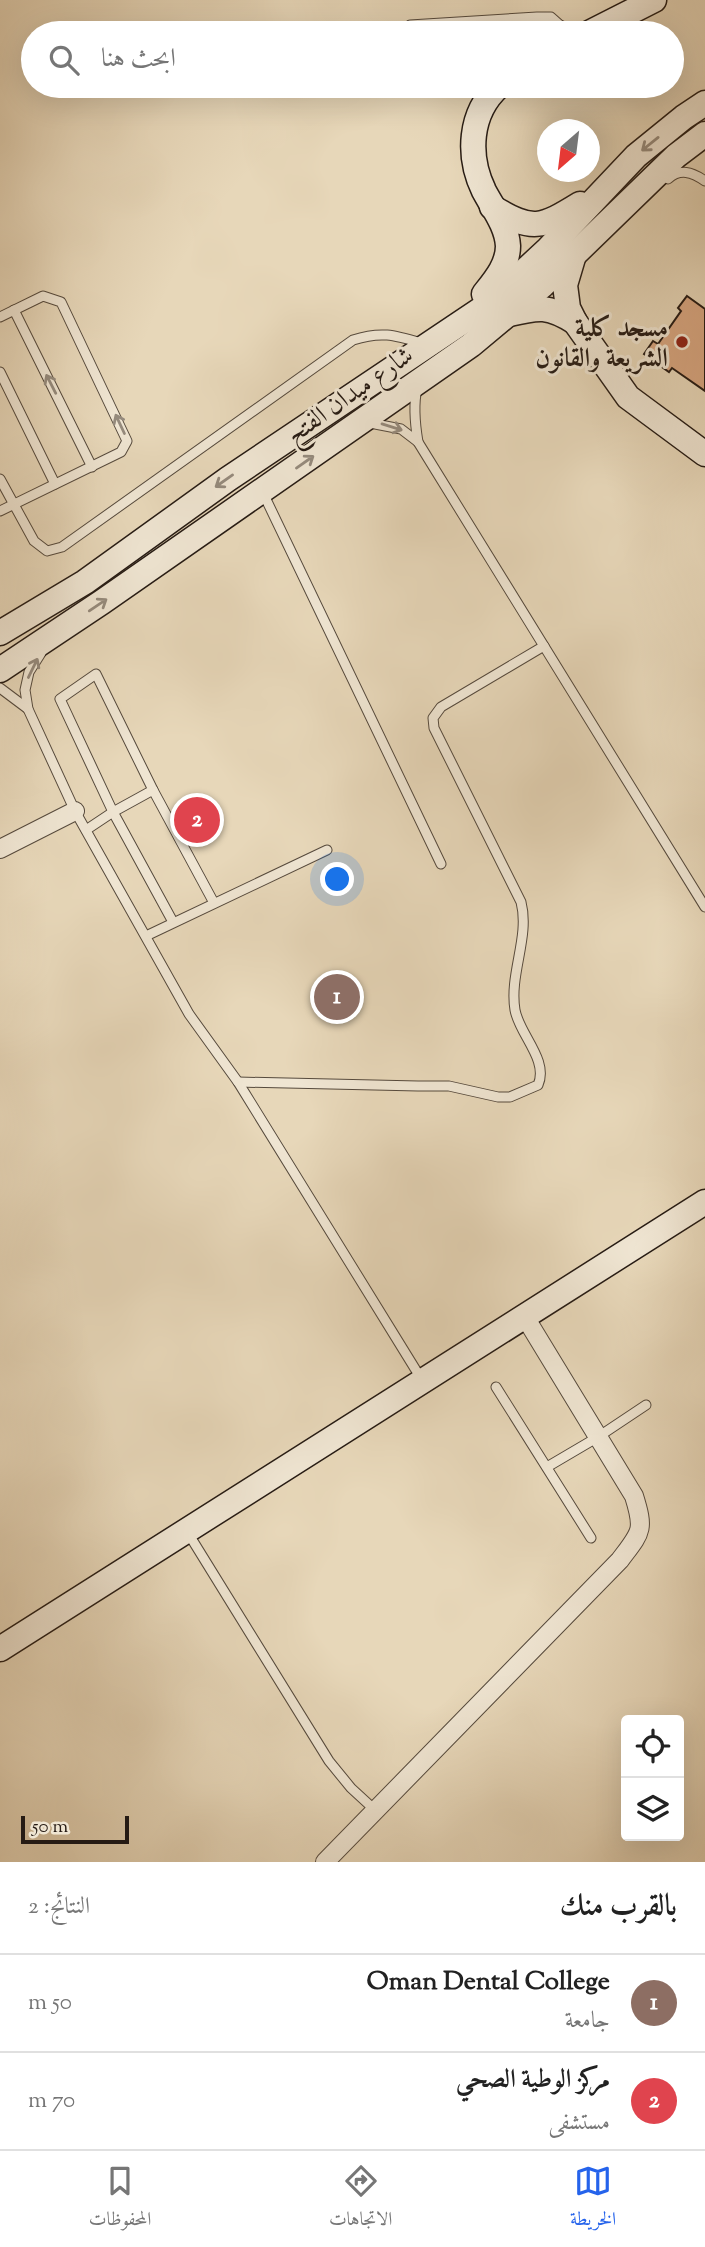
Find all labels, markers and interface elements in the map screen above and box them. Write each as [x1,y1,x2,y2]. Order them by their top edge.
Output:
search box [21,21,684,98]
icon: search [45,41,83,79]
text: ابحث هنا [101,41,176,78]
north arrow [537,119,600,182]
one-way arrow [642,137,660,152]
place label: مسجد كلية الشريعة والقانون [535,311,668,378]
marker: مسجد كلية الشريعة والقانون [674,334,690,350]
street label: شارع ميدان الفتح [279,338,424,456]
one-way arrow [43,374,57,395]
one-way arrow [112,414,126,435]
one-way arrow [381,422,403,435]
one-way arrow [295,455,314,469]
one-way arrow [215,474,234,488]
one-way arrow [88,598,107,612]
one-way arrow [26,658,40,678]
pin: 2 [174,794,220,846]
your location [320,862,354,896]
pin: 1 [314,971,360,1023]
map controls [621,1715,684,1841]
button: locate [621,1715,684,1778]
button: layers [621,1778,684,1841]
scale bar [21,1813,130,1845]
text: 50 m [32,1814,68,1841]
text: بالقرب منك [560,1886,677,1929]
text: النتائج: 2 [28,1891,90,1924]
text: Oman Dental College [367,1964,610,2001]
text: 50 m [28,1987,72,2020]
text: 1 [650,1987,658,2020]
text: جامعة [565,2005,610,2038]
text: مركز الوطية الصحي [456,2062,610,2099]
text: 70 m [28,2085,75,2118]
text: 2 [649,2085,659,2118]
text: مستشفى [549,2107,610,2140]
tab: المحفوظات [89,2162,151,2237]
tab: الاتجاهات [329,2162,392,2237]
tab: الخريطة [570,2162,616,2237]

